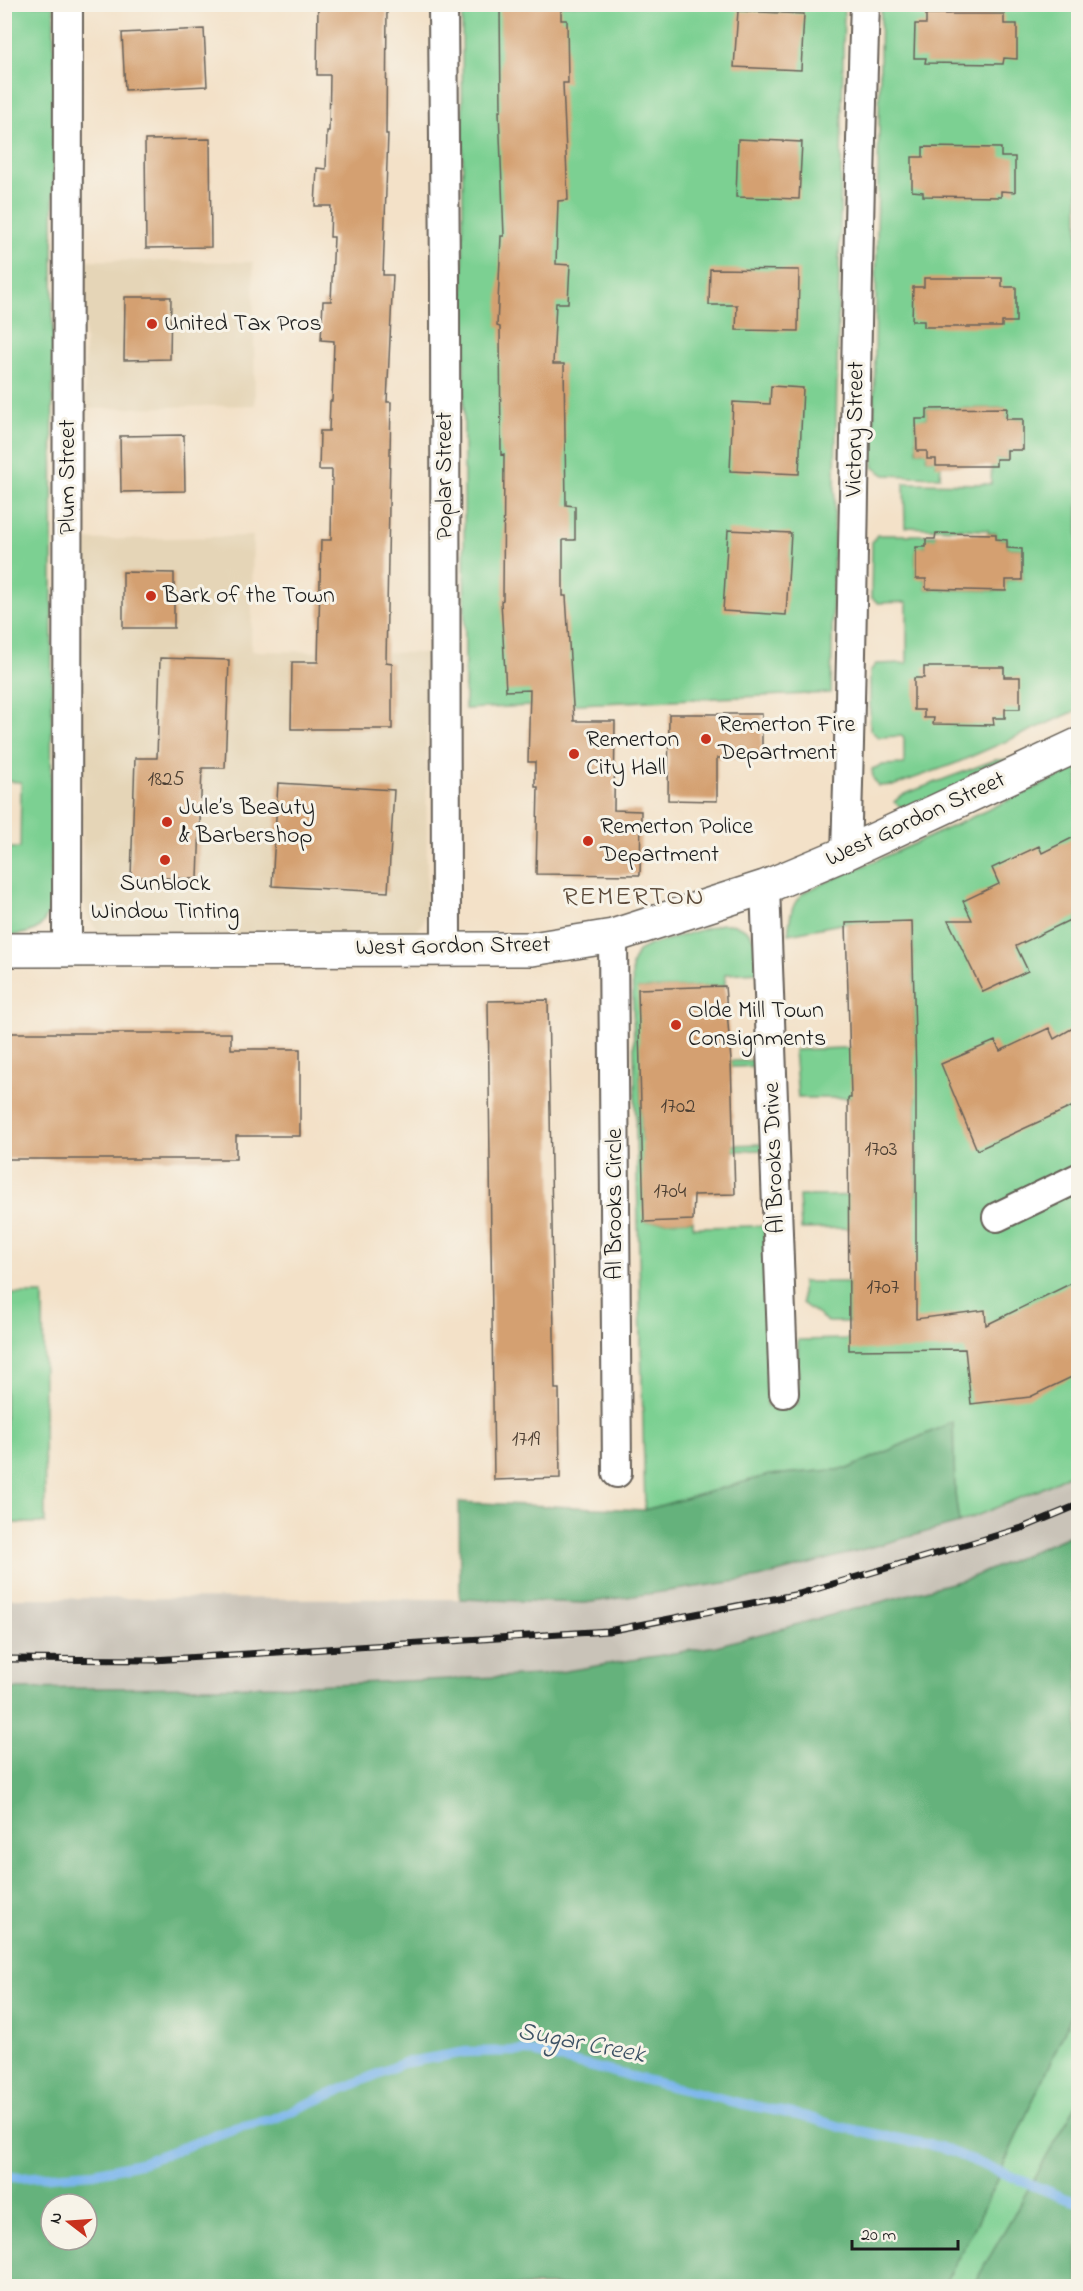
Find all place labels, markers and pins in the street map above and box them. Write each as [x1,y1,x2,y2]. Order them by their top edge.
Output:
place label: United Tax Pros [164,307,322,342]
marker: United Tax Pros [145,317,159,331]
place label: Bark of the Town [162,579,335,614]
marker: Bark of the Town [144,589,158,603]
place label: Remerton Fire Department [717,708,856,771]
place label: Remerton City Hall [586,723,679,787]
marker: Remerton Fire Department [699,732,713,746]
marker: Remerton City Hall [567,747,581,761]
place label: Jule’s Beauty & Barbershop [179,791,315,854]
place label: Remerton Police Department [599,810,753,873]
marker: Jule’s Beauty & Barbershop [160,815,174,829]
marker: Remerton Police Department [581,834,595,848]
marker: Sunblock Window Tinting [158,853,172,867]
place label: Sunblock Window Tinting [91,867,239,930]
place label: Olde Mill Town Consignments [688,994,826,1057]
marker: Olde Mill Town Consignments [669,1018,683,1032]

